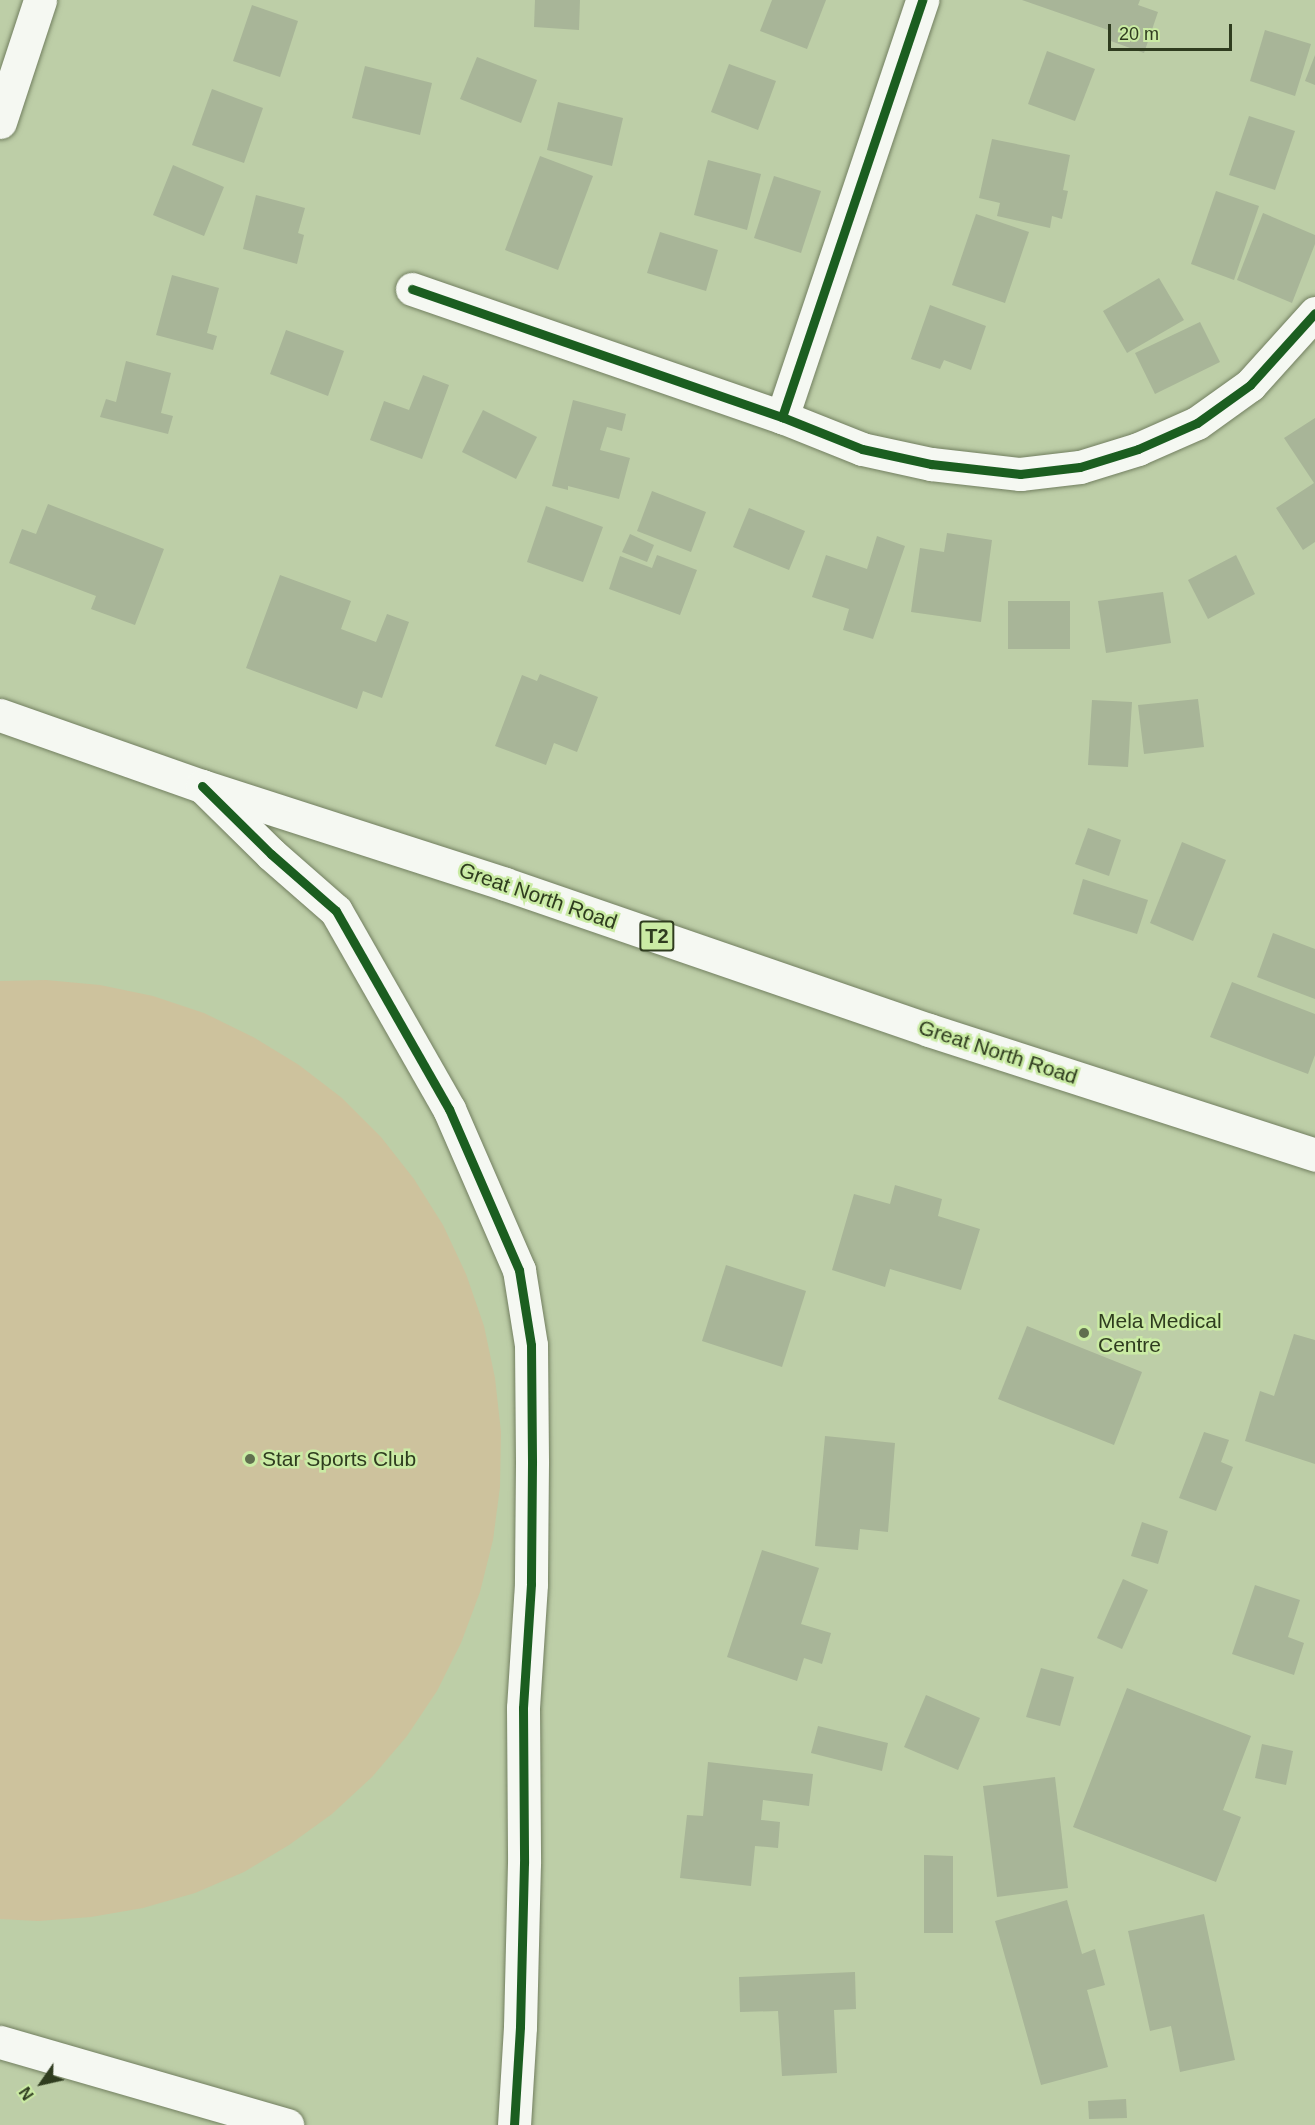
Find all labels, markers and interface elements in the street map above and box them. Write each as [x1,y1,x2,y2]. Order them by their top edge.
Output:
scale bar [1111,12,1236,50]
text: 20 m [1119,24,1159,44]
street label: Great North Road [456,857,620,935]
road number: T2 [639,919,675,953]
street label: Great North Road [915,1014,1081,1090]
place label: Mela Medical Centre [1098,1308,1222,1358]
marker: Mela Medical Centre [1075,1324,1093,1342]
place label: Star Sports Club [262,1446,416,1472]
marker: Star Sports Club [243,1452,257,1466]
north arrow [12,2053,72,2113]
text: N [16,2084,37,2103]

